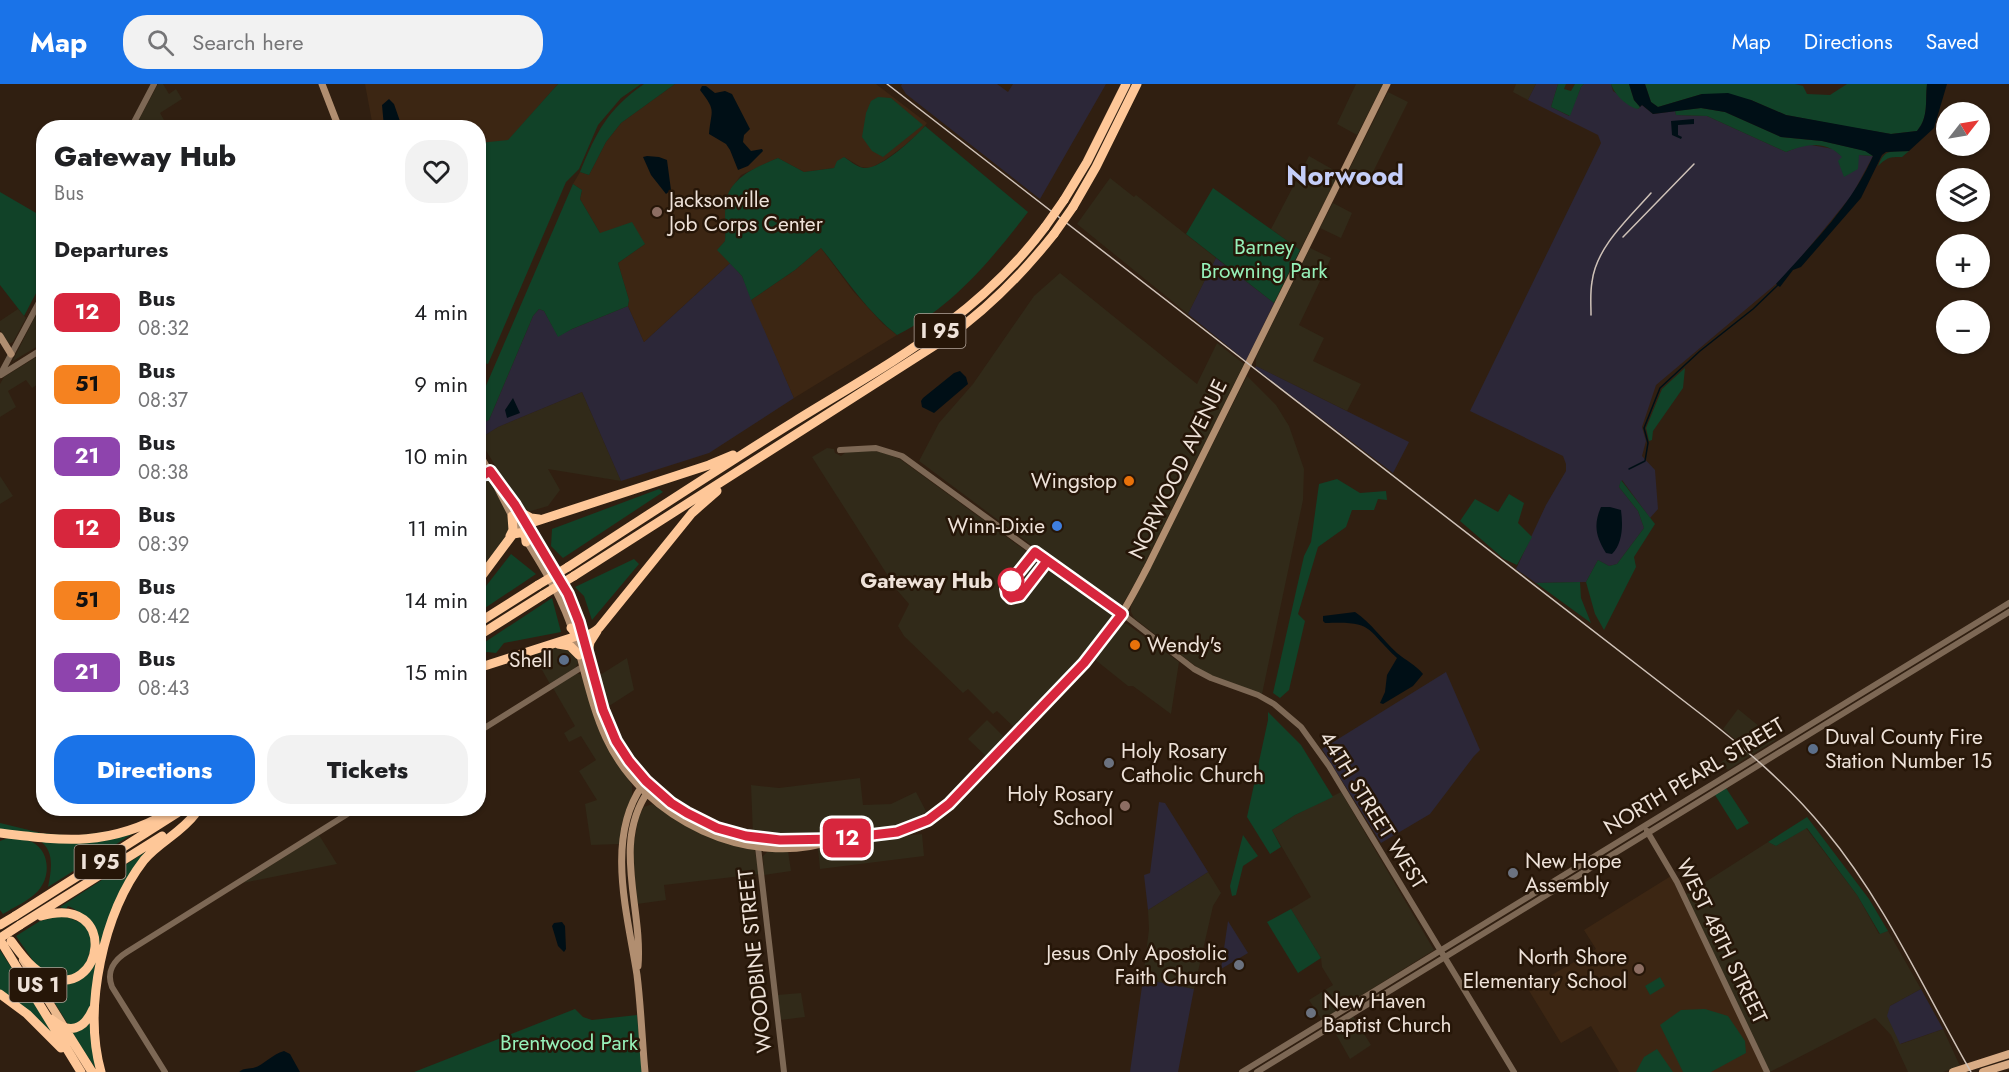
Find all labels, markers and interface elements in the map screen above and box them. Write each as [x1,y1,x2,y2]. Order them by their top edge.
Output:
search box [123,15,543,69]
text: Map [30,22,87,63]
icon: search [144,26,177,59]
text: Search here [192,26,304,58]
text: Map [1732,27,1771,57]
text: Directions [1804,27,1893,57]
text: Saved [1926,27,1979,57]
north arrow [1936,102,1990,156]
map controls [1936,102,1990,354]
text: Gateway Hub [54,136,236,177]
button: heart [405,140,468,203]
district label: Norwood [1286,156,1404,195]
button: layers [1936,168,1990,222]
text: Bus [54,179,84,208]
place label: Jacksonville Job Corps Center [666,185,824,239]
marker: Jacksonville Job Corps Center [650,205,664,219]
park label: Barney Browning Park [1200,232,1328,286]
text: Departures [54,233,168,265]
button: + [1936,234,1990,288]
text: Bus [138,282,175,314]
text: 4 min [414,296,468,328]
text: 12 [75,297,99,327]
button: − [1936,300,1990,354]
text: 08:32 [138,314,189,343]
road number: I 95 [914,314,966,348]
text: Bus [138,354,175,386]
text: 9 min [414,368,468,400]
text: 51 [75,369,99,399]
street label: NORWOOD AVENUE [1121,374,1235,564]
text: 08:37 [138,386,188,415]
text: Bus [138,426,175,458]
text: 10 min [404,440,468,472]
text: 21 [75,441,99,471]
text: 08:38 [138,458,189,487]
place label: Wingstop [1031,466,1117,496]
marker: Wingstop [1122,474,1136,488]
text: Bus [138,498,175,530]
place label: Winn-Dixie [947,511,1045,541]
text: 11 min [407,512,468,544]
text: 12 [75,513,99,543]
marker: Winn-Dixie [1050,519,1064,533]
text: 08:39 [138,530,189,559]
place label: Gateway Hub [860,566,993,596]
marker: Gateway Hub [998,568,1024,594]
text: Bus [138,570,175,602]
text: 14 min [404,584,468,616]
text: 51 [75,585,99,615]
text: 08:42 [138,602,190,631]
place label: Wendy's [1147,630,1222,660]
marker: Wendy's [1128,638,1142,652]
text: Bus [138,642,175,674]
place label: Shell [509,645,552,675]
marker: Shell [557,653,571,667]
text: 15 min [405,656,468,688]
text: 21 [75,657,99,687]
text: 08:43 [138,674,190,703]
street label: NORTH PEARL STREET [1598,710,1790,842]
place label: Duval County Fire Station Number 15 [1825,722,1992,776]
street label: 44TH STREET WEST [1312,725,1434,895]
button: Directions [54,735,255,804]
button: Tickets [267,735,468,804]
place label: Holy Rosary Catholic Church [1121,736,1264,790]
marker: Duval County Fire Station Number 15 [1806,742,1820,756]
marker: Holy Rosary Catholic Church [1102,756,1116,770]
place label: Holy Rosary School [1007,779,1114,833]
marker: Holy Rosary School [1118,799,1132,813]
line badge: 12 [820,818,874,858]
text: 12 [835,823,859,853]
road number: I 95 [74,845,126,879]
place label: New Hope Assembly [1525,846,1622,900]
street label: WEST 48TH STREET [1669,854,1775,1029]
marker: New Hope Assembly [1506,866,1520,880]
street label: WOODBINE STREET [730,867,780,1054]
place label: Jesus Only Apostolic Faith Church [1043,938,1227,992]
place label: North Shore Elementary School [1463,942,1627,996]
marker: Jesus Only Apostolic Faith Church [1232,958,1246,972]
marker: North Shore Elementary School [1632,962,1646,976]
road number: US 1 [9,968,66,1002]
place label: New Haven Baptist Church [1323,986,1451,1040]
marker: New Haven Baptist Church [1304,1006,1318,1020]
park label: Brentwood Park [500,1028,639,1058]

